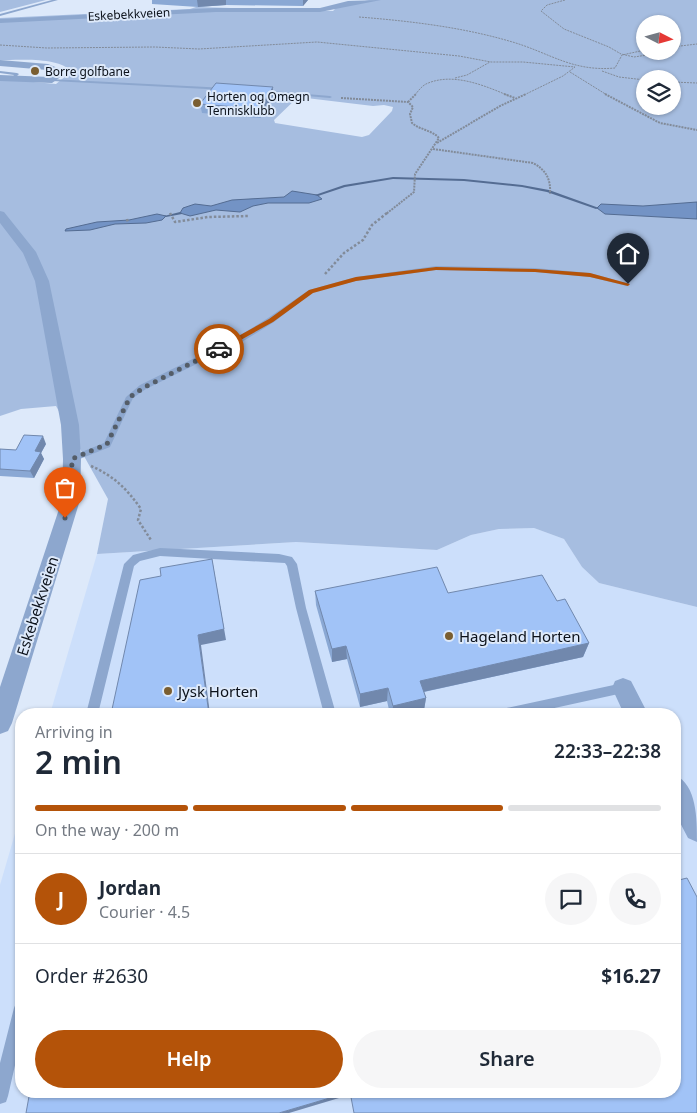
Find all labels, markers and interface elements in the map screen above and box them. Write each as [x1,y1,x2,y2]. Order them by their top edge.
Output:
street label: Eskebekkveien [87,3,171,25]
north arrow [636,15,681,60]
map controls [636,15,681,115]
place label: Borre golfbane [45,63,130,80]
marker: Borre golfbane [29,65,41,77]
button: layers [636,70,681,115]
place label: Horten og Omegn Tennisklubb [207,88,310,119]
marker: Horten og Omegn Tennisklubb [191,97,203,109]
pin [607,233,649,284]
icon: home [614,240,642,268]
courier [194,324,244,374]
icon: car [205,335,233,363]
pin [44,467,86,518]
icon: bag [51,474,79,502]
street label: Eskebekkveien [12,554,62,658]
place label: Hageland Horten [459,626,580,646]
marker: Hageland Horten [443,630,455,642]
place label: Jysk Horten [176,681,258,701]
marker: Jysk Horten [162,685,174,697]
text: Arriving in [35,721,113,743]
text: 22:33–22:38 [554,738,661,764]
text: 2 min [35,740,122,783]
text: On the way · 200 m [35,819,179,841]
button: chat [545,873,597,925]
button: phone [609,873,661,925]
text: Jordan [99,875,161,901]
text: J [58,886,64,912]
text: Courier · 4.5 [99,901,190,923]
text: Order #2630 [35,963,148,989]
text: $16.27 [601,963,661,989]
button: Help [35,1030,343,1088]
button: Share [353,1030,661,1088]

